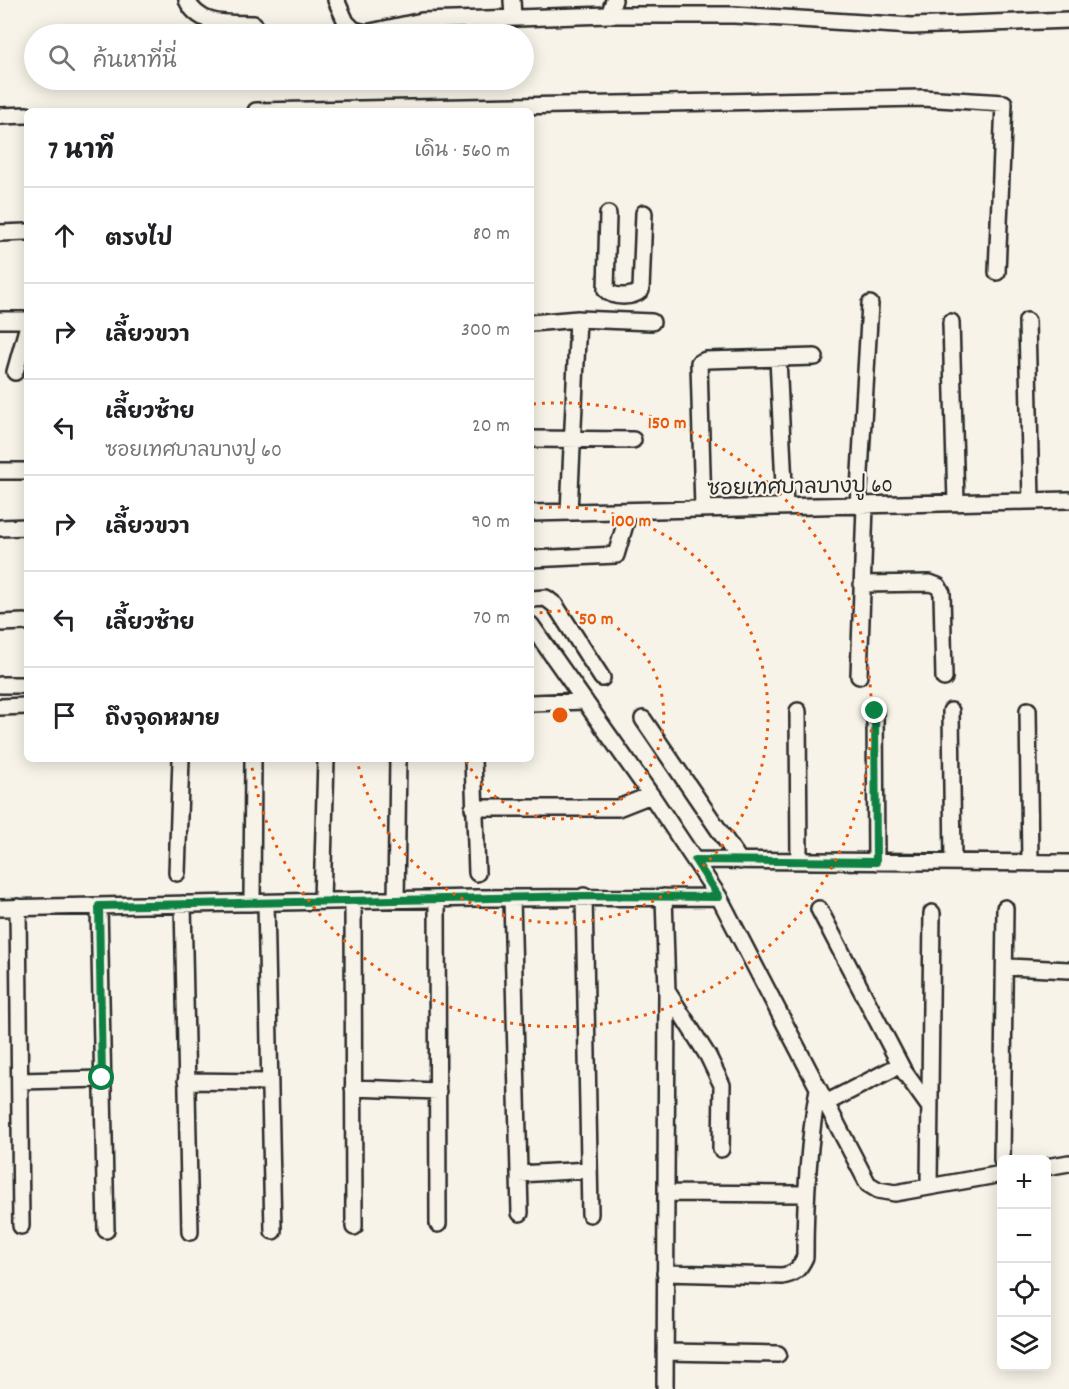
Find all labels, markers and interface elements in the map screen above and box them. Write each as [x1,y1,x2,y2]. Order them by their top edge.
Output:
search box [24,24,534,90]
icon: search [45,41,78,74]
text: ค้นหาที่นี่ [93,47,177,78]
text: 7 นาที [48,134,114,171]
text: เดิน · 560 m [415,138,510,166]
icon: ahead [48,219,81,252]
text: 80 m [473,221,510,249]
text: ตรงไป [105,225,173,256]
icon: right [48,315,81,348]
text: 300 m [461,317,510,345]
text: เลี้ยวขวา [105,321,189,352]
text: เลี้ยวซ้าย [105,398,195,429]
icon: left [48,411,81,444]
text: 150 m [648,412,686,437]
text: 20 m [472,413,510,441]
text: ซอยเทศบาลบางปู 60 [105,438,282,466]
street label: ซอยเทศบาลบางปู 60 [707,472,893,506]
icon: right [48,507,81,540]
text: 90 m [472,509,510,537]
text: 100 m [611,510,651,535]
text: เลี้ยวขวา [105,513,189,544]
icon: left [48,603,81,636]
text: 70 m [473,605,510,633]
text: 50 m [579,608,613,633]
text: เลี้ยวซ้าย [105,609,195,640]
route end [861,697,887,723]
icon: arrive [48,699,81,732]
text: ถึงจุดหมาย [105,705,220,736]
centre of rings [550,705,570,725]
route start [88,1064,114,1090]
map controls [997,1155,1051,1371]
button: + [997,1155,1051,1209]
button: − [997,1209,1051,1263]
button: locate [997,1263,1051,1317]
button: layers [997,1317,1051,1371]

